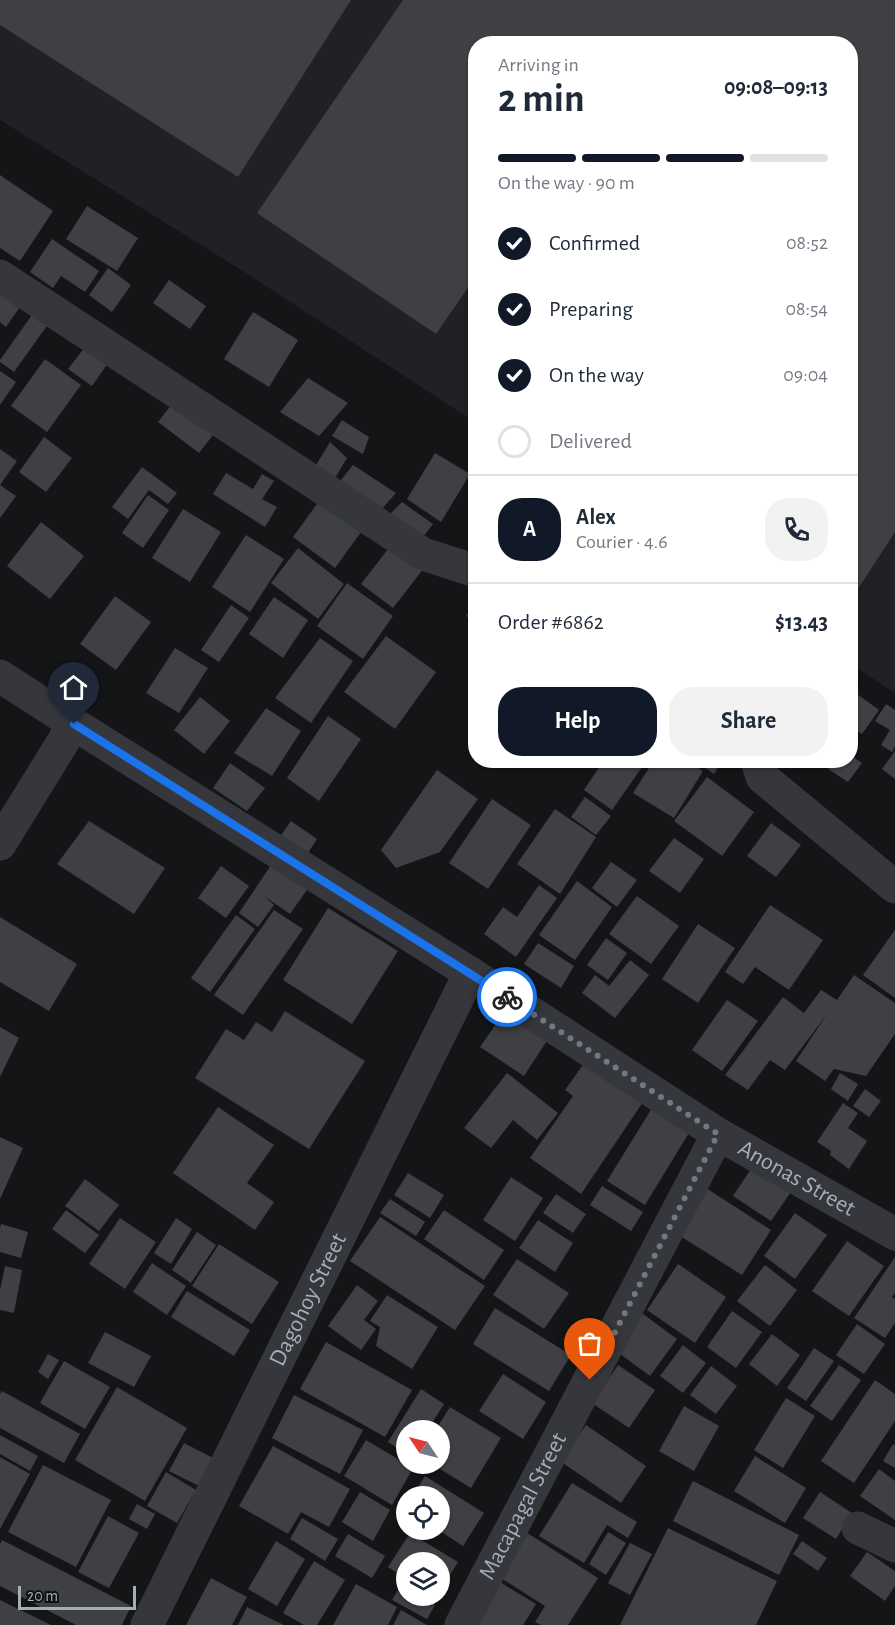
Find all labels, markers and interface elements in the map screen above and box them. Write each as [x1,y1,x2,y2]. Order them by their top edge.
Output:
text: Arriving in [498,55,579,75]
text: 09:08–09:13 [724,76,828,98]
text: 2 min [498,80,585,119]
text: On the way · 90 m [498,173,635,193]
icon: check [498,227,531,260]
text: Confirmed [549,232,640,254]
text: 08:52 [786,233,828,253]
icon: check [498,293,531,326]
text: Preparing [549,298,633,320]
text: 08:54 [785,299,828,319]
icon: check [498,359,531,392]
text: On the way [549,364,644,386]
text: 09:04 [783,365,828,385]
text: Delivered [549,430,632,452]
button: phone [765,498,828,561]
text: Alex [576,506,616,528]
text: A [523,518,536,540]
text: Courier · 4.6 [576,532,668,552]
text: Order #6862 [498,611,604,633]
text: $13.43 [775,611,828,633]
pin [48,662,99,724]
icon: home [57,671,90,704]
button: Help [498,687,657,756]
button: Share [669,687,828,756]
courier [477,967,537,1027]
icon: bike [491,981,524,1014]
street label: Anonas Street [734,1136,860,1221]
street label: Dagohoy Street [265,1229,351,1370]
pin [564,1318,615,1380]
icon: bag [573,1327,606,1360]
north arrow [396,1420,450,1474]
map controls [396,1420,450,1606]
street label: Macapagal Street [475,1429,572,1584]
button: locate [396,1486,450,1540]
button: layers [396,1552,450,1606]
scale bar [18,1583,136,1610]
text: 20 m [27,1588,58,1604]

